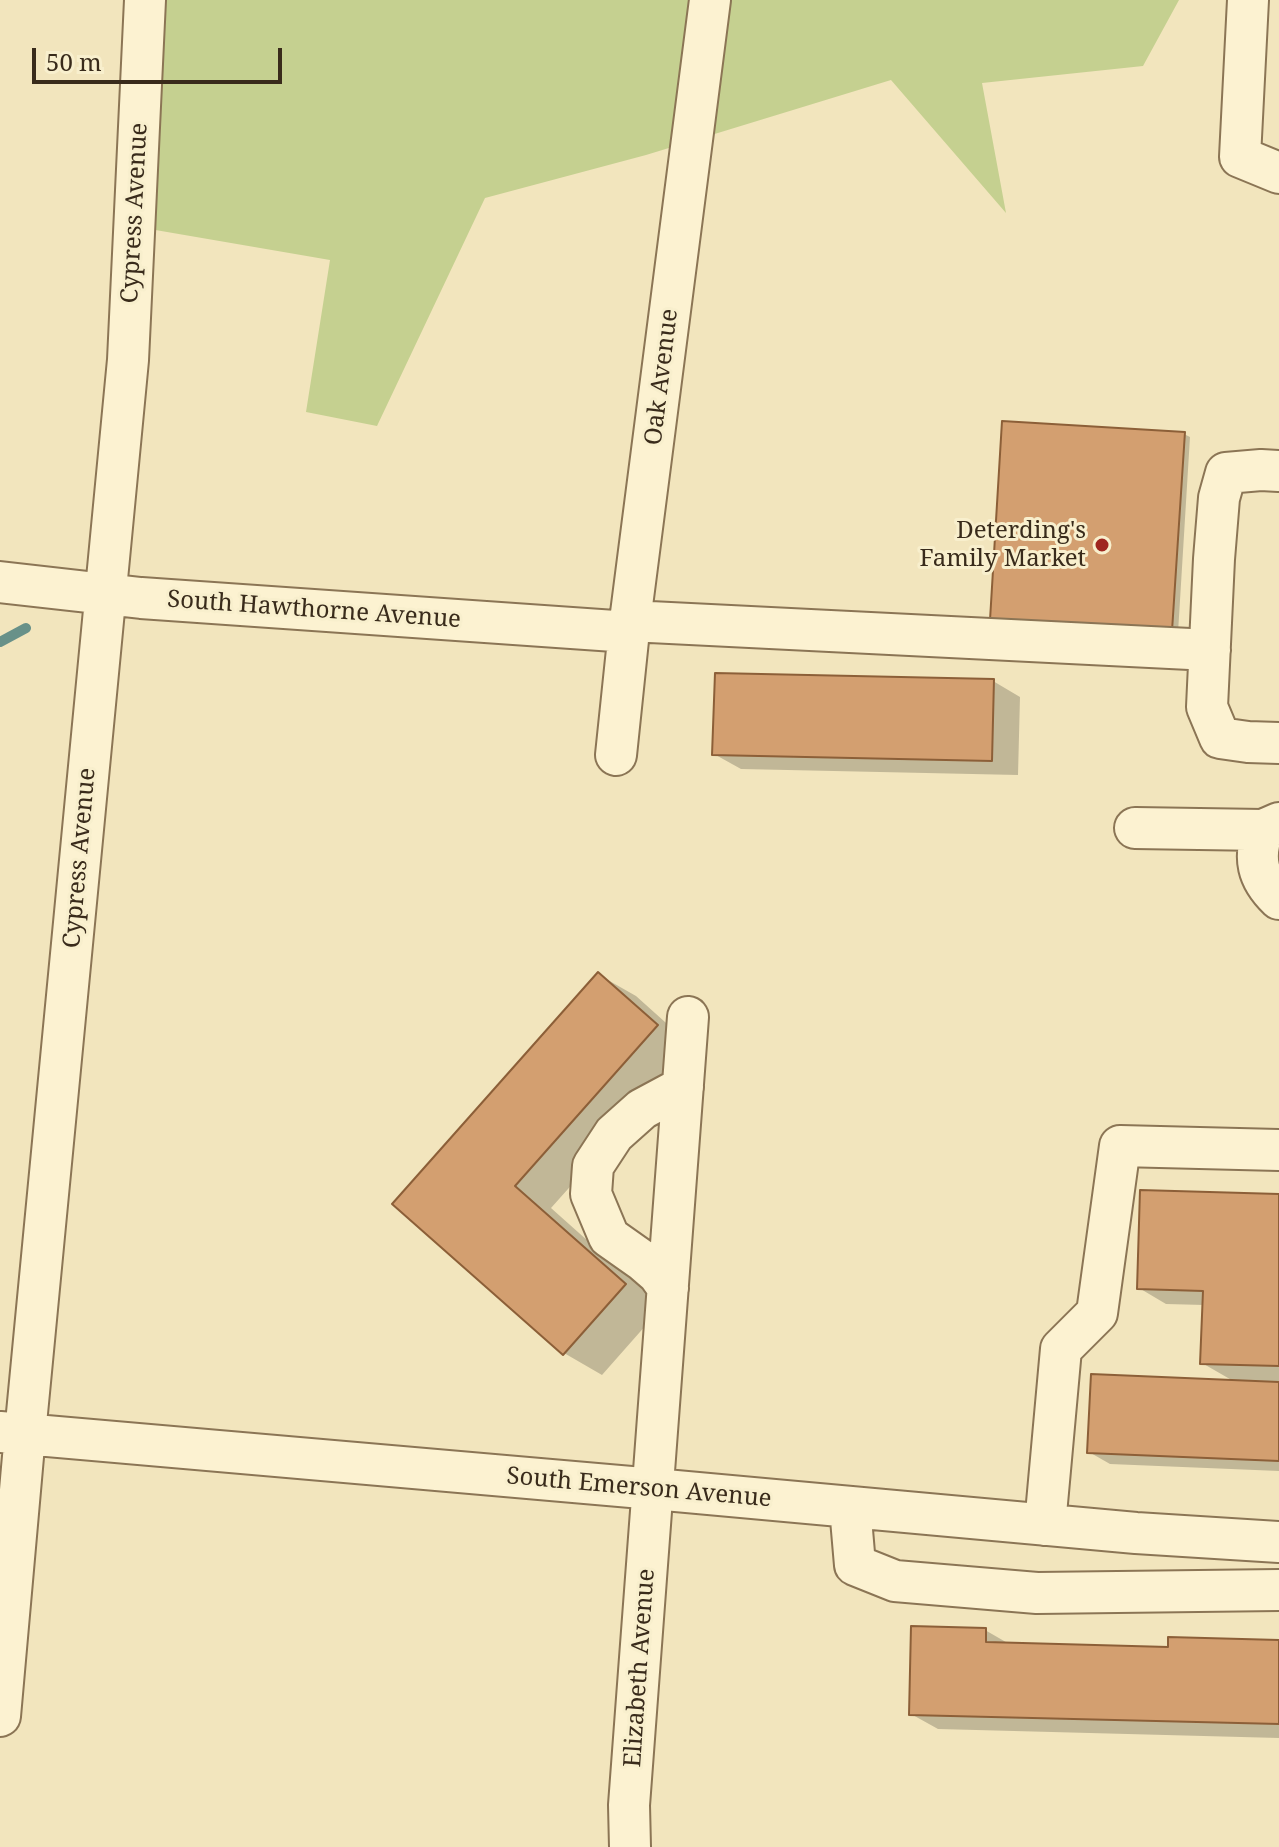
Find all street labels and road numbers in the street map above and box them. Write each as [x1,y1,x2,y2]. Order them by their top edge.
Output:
street label: Cypress Avenue [116,122,154,304]
street label: Oak Avenue [639,307,685,447]
street label: South Hawthorne Avenue [166,585,462,635]
street label: Cypress Avenue [58,767,102,949]
street label: South Emerson Avenue [505,1462,773,1514]
street label: Elizabeth Avenue [619,1568,661,1768]

